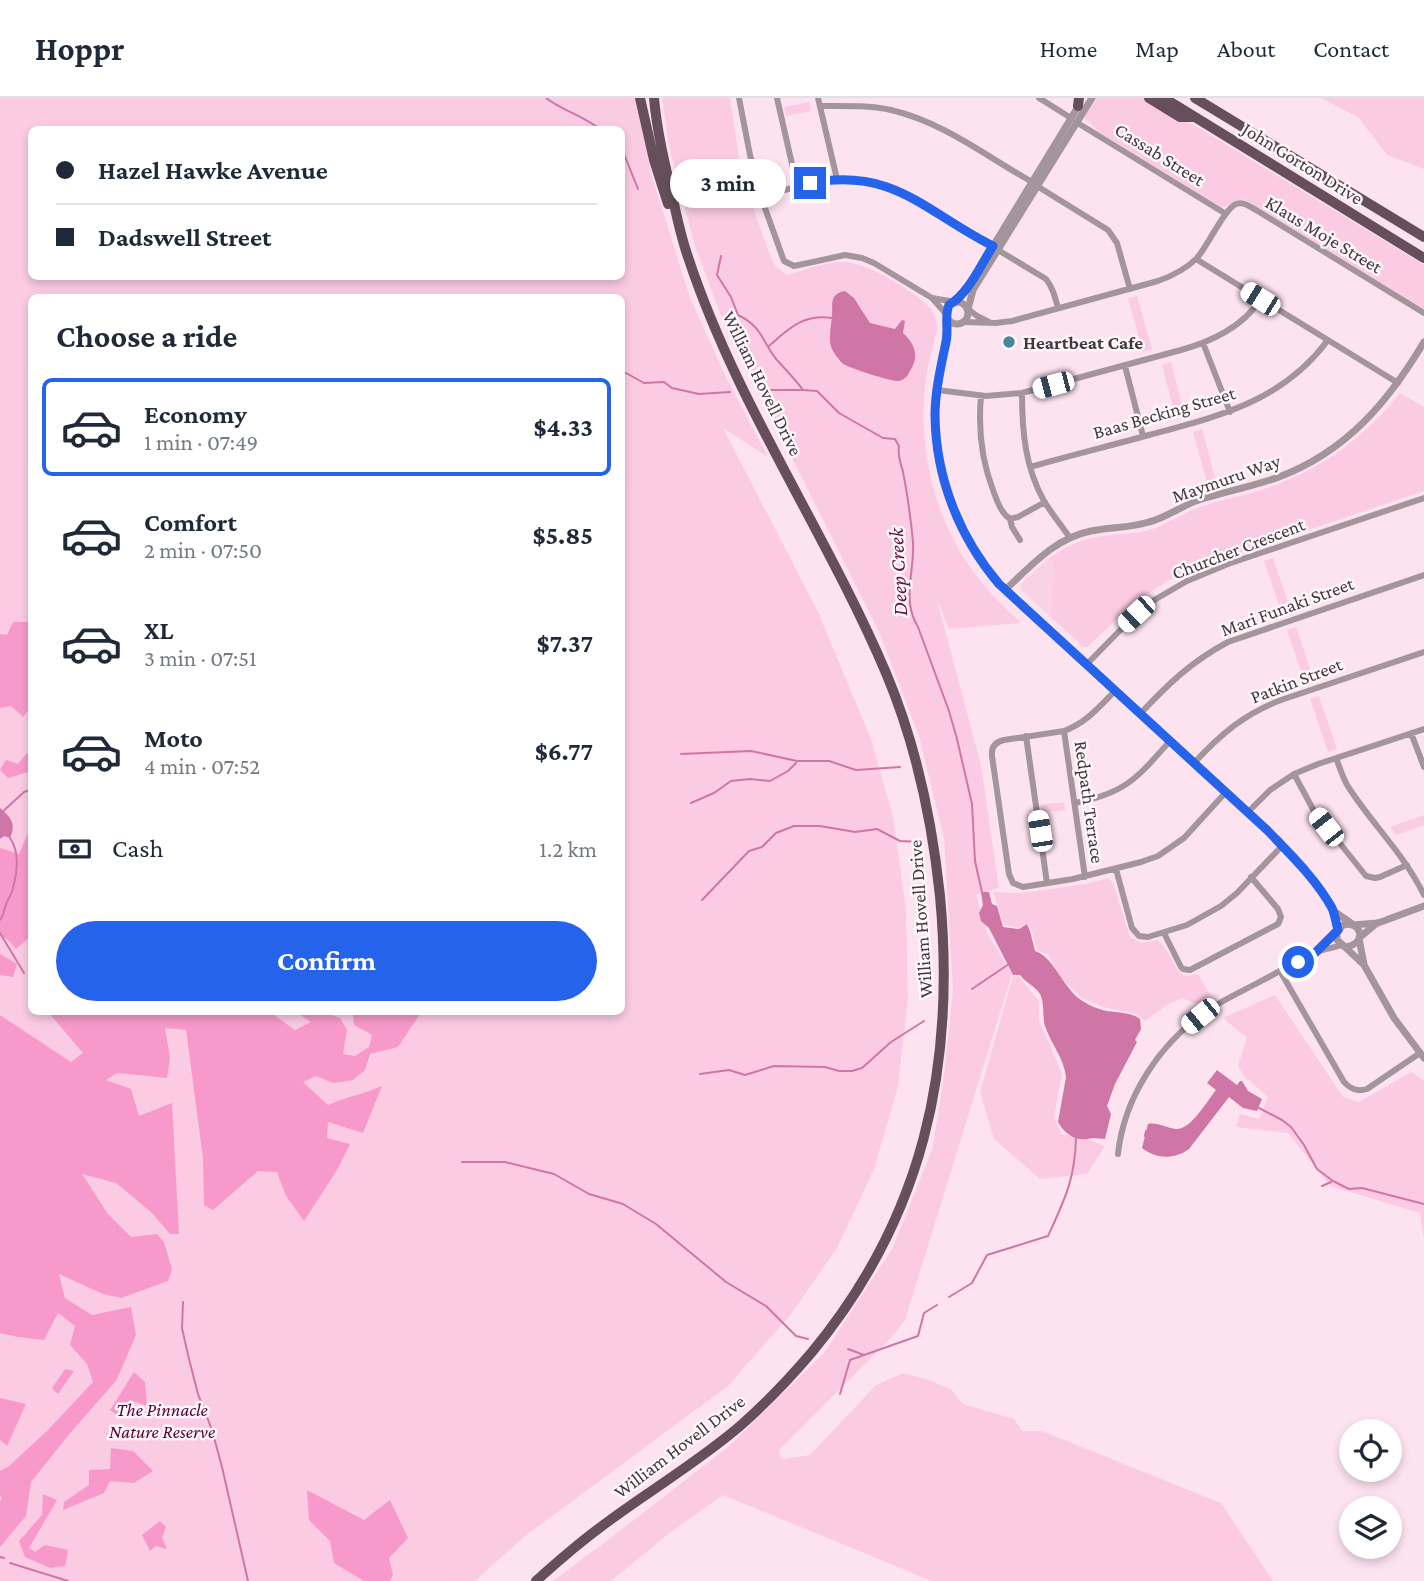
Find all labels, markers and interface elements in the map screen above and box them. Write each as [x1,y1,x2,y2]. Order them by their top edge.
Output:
text: Hoppr [35,30,124,67]
text: Home [1040,35,1097,62]
text: Map [1135,35,1179,62]
text: About [1217,35,1275,62]
text: Contact [1313,35,1389,62]
street label: John Gorton Drive [1237,117,1367,209]
street label: Cassab Street [1111,119,1209,191]
text: Hazel Hawke Avenue [98,156,328,185]
callout: 3 min [670,158,786,208]
route end [794,167,826,199]
text: 3 min [700,170,756,196]
street label: Klaus Moje Street [1261,191,1386,279]
text: Dadswell Street [98,223,271,252]
car [1237,279,1284,319]
street label: William Hovell Drive [718,307,807,459]
text: Choose a ride [56,318,237,354]
place label: Heartbeat Cafe [1023,332,1143,353]
marker: Heartbeat Cafe [1001,334,1017,350]
car [1030,369,1077,401]
street label: Baas Becking Street [1091,382,1238,443]
icon: car [60,396,123,459]
text: Economy [144,400,247,429]
text: $4.33 [533,413,593,442]
text: 1 min · 07:49 [144,429,258,455]
street label: Maymuru Way [1169,450,1283,507]
icon: car [60,504,123,567]
text: Comfort [144,508,237,537]
street label: Churcher Crescent [1169,513,1308,583]
text: $5.85 [532,521,593,550]
water label: Deep Creek [884,526,912,617]
text: 2 min · 07:50 [144,537,262,563]
street label: Mari Funaki Street [1218,572,1357,640]
car [1114,592,1159,636]
icon: car [60,612,123,675]
text: XL [144,616,173,645]
text: $7.37 [537,629,593,658]
text: 3 min · 07:51 [144,645,257,671]
street label: Patkin Street [1247,653,1346,708]
icon: car [60,720,123,783]
text: Moto [144,724,203,753]
text: $6.77 [535,737,593,766]
street label: Redpath Terrace [1071,739,1108,865]
text: 4 min · 07:52 [144,753,260,779]
car [1305,804,1348,850]
car [1027,809,1054,853]
icon: cash [56,830,94,868]
text: Cash [112,834,163,863]
text: 1.2 km [539,836,597,862]
street label: William Hovell Drive [905,839,936,999]
button: Confirm [56,921,597,1001]
route start [1282,946,1314,978]
car [1178,995,1223,1037]
street label: William Hovell Drive [610,1390,749,1502]
park label: The Pinnacle Nature Reserve [109,1399,215,1442]
map controls [1339,1419,1402,1559]
button: locate [1339,1419,1402,1482]
button: layers [1339,1496,1402,1559]

